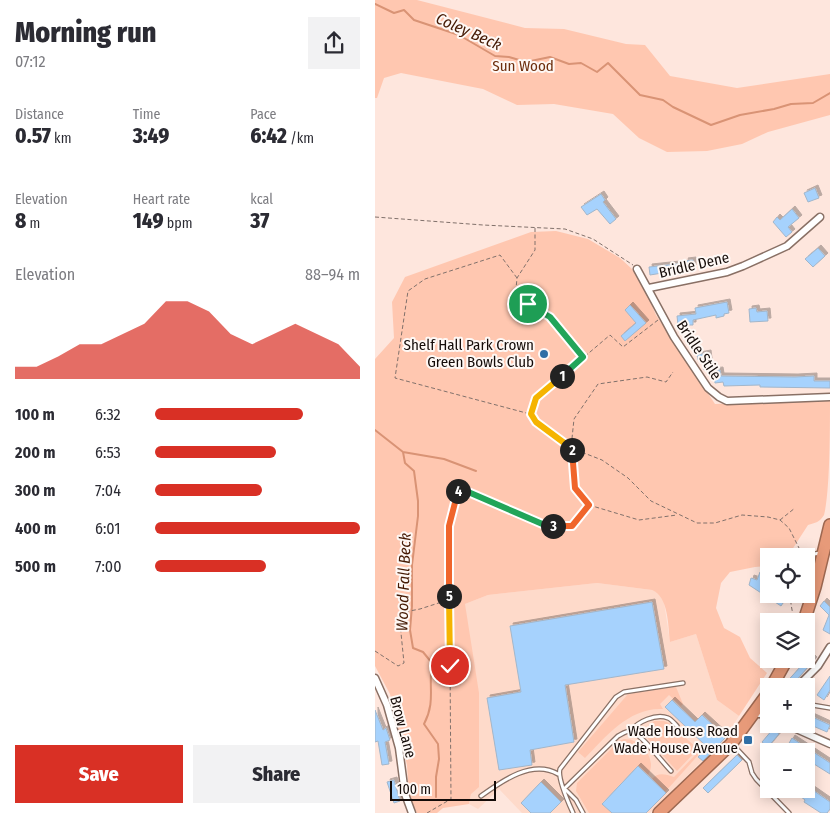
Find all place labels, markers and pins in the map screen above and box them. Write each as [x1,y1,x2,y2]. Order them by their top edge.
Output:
pin [507,283,549,325]
place label: Shelf Hall Park Crown Green Bowls Club [403,336,534,371]
marker: Shelf Hall Park Crown Green Bowls Club [538,348,550,360]
pin: 1 [549,364,575,388]
pin: 2 [559,438,585,462]
pin: 4 [445,478,471,504]
pin: 3 [541,514,565,538]
pin: 5 [437,584,461,608]
pin [429,645,471,687]
place label: Wade House Road Wade House Avenue [614,722,738,757]
marker: Wade House Road Wade House Avenue [742,734,754,746]

